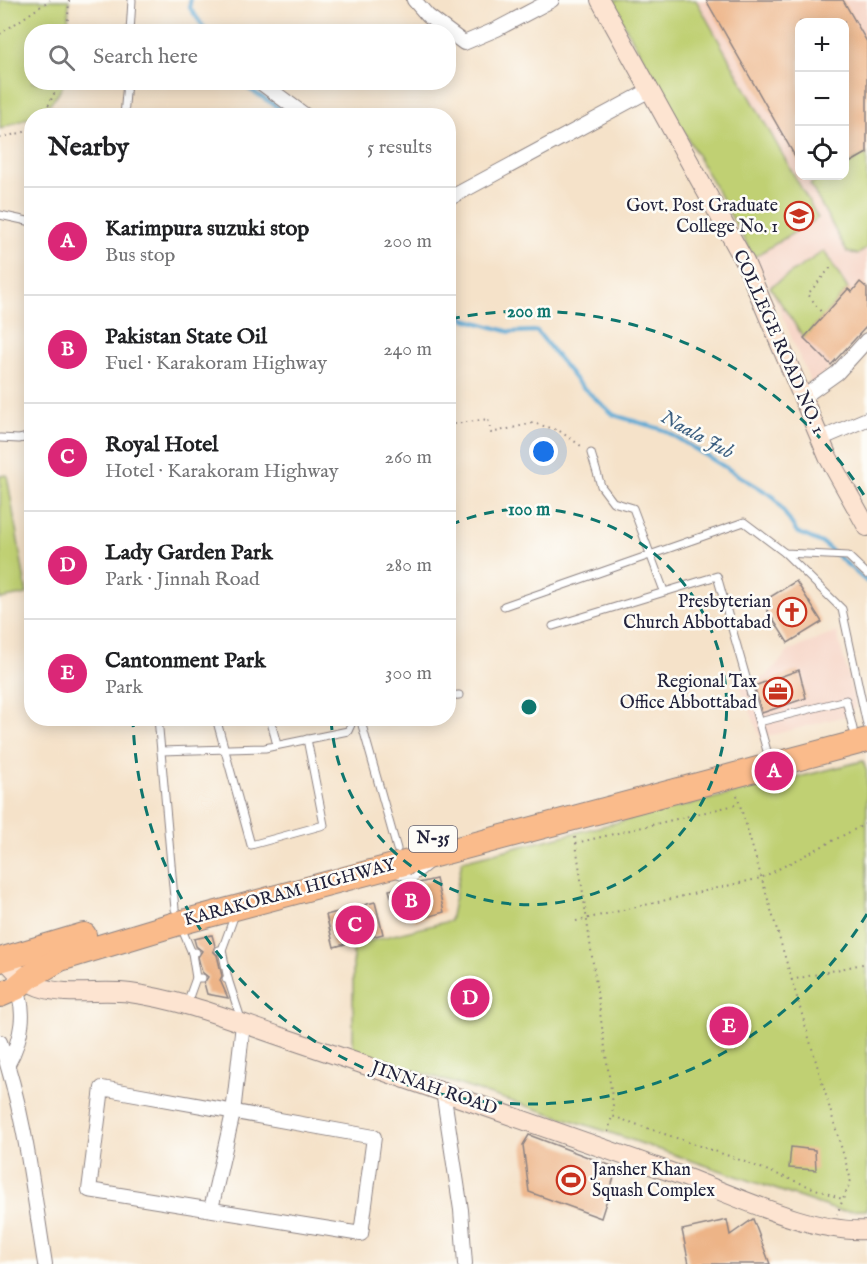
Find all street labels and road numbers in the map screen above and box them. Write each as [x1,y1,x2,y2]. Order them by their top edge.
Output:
street label: COLLEGE ROAD NO. 1 [727,246,829,438]
road number: N-35 [409,826,457,852]
street label: KARAKORAM HIGHWAY [182,853,399,932]
street label: JINNAH ROAD [366,1056,500,1121]

